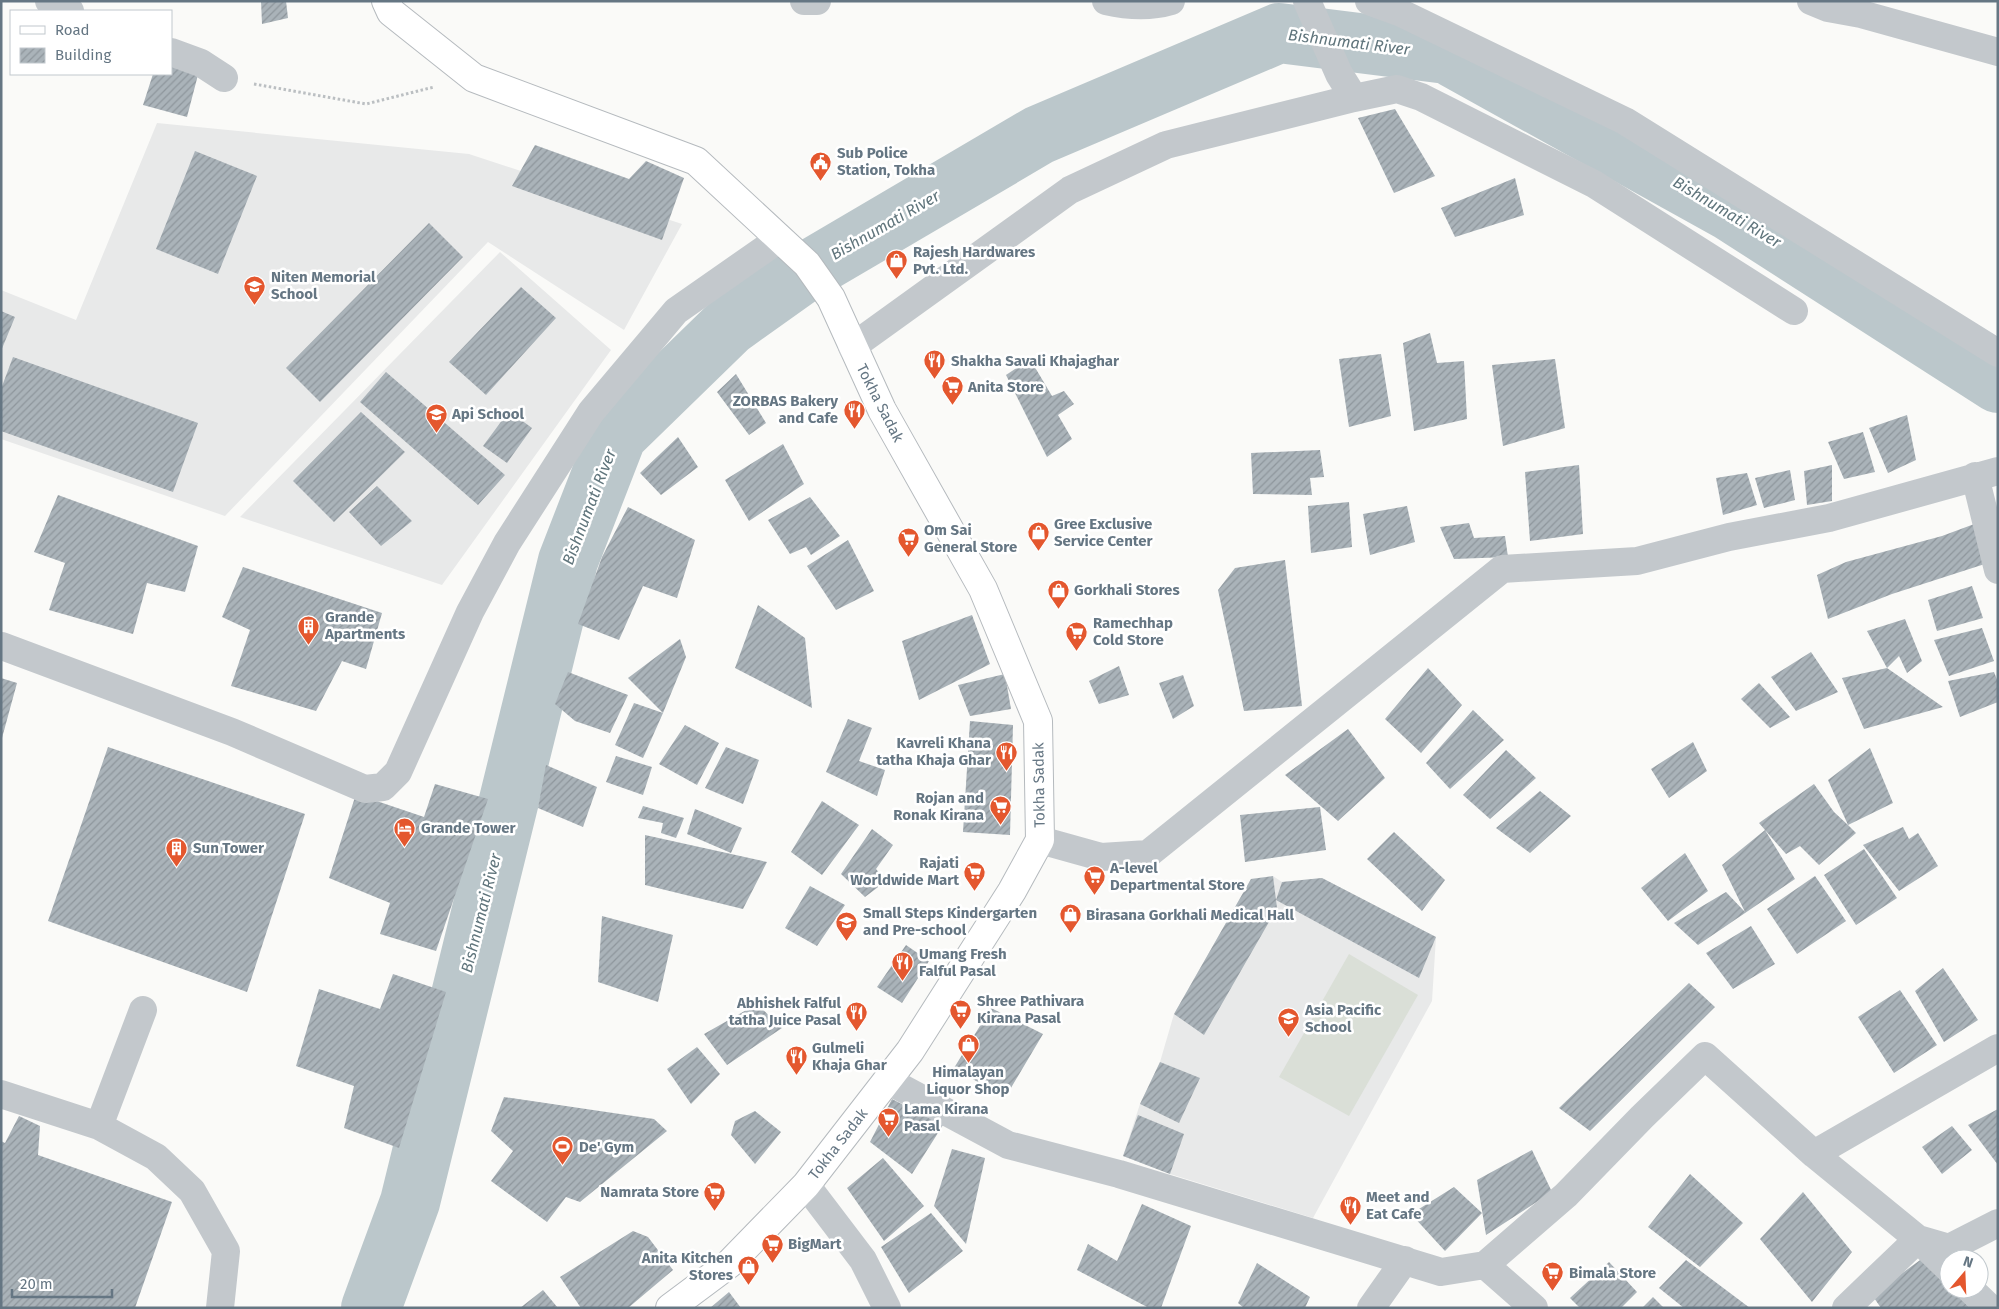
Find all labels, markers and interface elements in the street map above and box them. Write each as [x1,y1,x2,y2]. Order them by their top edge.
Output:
legend [10,10,172,75]
text: Road [55,21,90,39]
water label: Bishnumati River [1287,25,1412,59]
text: Building [55,46,111,64]
place label: Sub Police Station, Tokha [837,144,935,179]
public building icon: Sub Police Station, Tokha [809,150,833,181]
water label: Bishnumati River [1670,172,1785,252]
water label: Bishnumati River [827,186,944,264]
place label: Rajesh Hardwares Pvt. Ltd. [913,243,1035,278]
shop icon: Rajesh Hardwares Pvt. Ltd. [885,249,909,280]
place label: Niten Memorial School [271,268,376,303]
school or university icon: Niten Memorial School [243,274,267,305]
restaurant icon: Shakha Savali Khajaghar [923,349,947,380]
place label: Shakha Savali Khajaghar [951,352,1120,370]
street label: Tokha Sadak [853,361,908,445]
supermarket icon: Anita Store [940,375,964,406]
place label: Anita Store [967,378,1044,396]
place label: ZORBAS Bakery and Cafe [733,392,838,427]
restaurant icon: ZORBAS Bakery and Cafe [842,398,866,429]
school or university icon: Api School [424,402,448,433]
place label: Api School [451,405,525,423]
water label: Bishnumati River [558,446,620,568]
place label: Gree Exclusive Service Center [1054,515,1154,550]
place label: Om Sai General Store [924,521,1017,556]
shop icon: Gree Exclusive Service Center [1026,521,1050,552]
supermarket icon: Om Sai General Store [896,527,920,558]
shop icon: Gorkhali Stores [1046,578,1070,609]
place label: Gorkhali Stores [1074,581,1180,599]
place label: Grande Apartments [324,608,405,643]
building icon: Grande Apartments [297,614,321,645]
place label: Ramechhap Cold Store [1093,614,1173,649]
supermarket icon: Ramechhap Cold Store [1065,620,1089,651]
place label: Kavreli Khana tatha Khaja Ghar [876,734,992,769]
restaurant icon: Kavreli Khana tatha Khaja Ghar [995,740,1019,771]
street label: Tokha Sadak [1029,742,1049,828]
place label: Rojan and Ronak Kirana [893,789,984,824]
supermarket icon: Rojan and Ronak Kirana [988,795,1012,826]
hotel icon: Grande Tower [393,816,417,847]
place label: Grande Tower [421,819,516,837]
building icon: Sun Tower [165,836,189,867]
place label: Sun Tower [193,839,265,857]
water label: Bishnumati River [457,850,505,975]
place label: Rajati Worldwide Mart [850,854,959,889]
place label: A-level Departmental Store [1109,859,1245,894]
supermarket icon: Rajati Worldwide Mart [963,860,987,891]
supermarket icon: A-level Departmental Store [1082,865,1106,896]
shop icon: Birasana Gorkhali Medical Hall [1058,903,1082,934]
place label: Small Steps Kindergarten and Pre-school [863,904,1037,939]
place label: Birasana Gorkhali Medical Hall [1086,906,1294,924]
school or university icon: Small Steps Kindergarten and Pre-school [835,910,859,941]
place label: Umang Fresh Falful Pasal [919,945,1007,980]
restaurant icon: Umang Fresh Falful Pasal [891,951,915,982]
place label: Shree Pathivara Kirana Pasal [977,992,1084,1027]
place label: Abhishek Falful tatha Juice Pasal [729,994,842,1029]
supermarket icon: Shree Pathivara Kirana Pasal [949,998,973,1029]
restaurant icon: Abhishek Falful tatha Juice Pasal [845,1000,869,1031]
place label: Asia Pacific School [1304,1001,1382,1036]
school or university icon: Asia Pacific School [1277,1007,1301,1038]
shop icon: Himalayan Liquor Shop [956,1032,980,1063]
place label: Gulmeli Khaja Ghar [812,1039,888,1074]
restaurant icon: Gulmeli Khaja Ghar [784,1045,808,1076]
place label: Himalayan Liquor Shop [927,1063,1009,1098]
place label: Lama Kirana Pasal [904,1100,989,1135]
street label: Tokha Sadak [805,1105,872,1183]
supermarket icon: Lama Kirana Pasal [876,1106,900,1137]
sports icon: De' Gym [551,1135,575,1166]
place label: De' Gym [579,1138,634,1156]
supermarket icon: Namrata Store [703,1180,727,1211]
place label: Namrata Store [600,1183,699,1201]
place label: Meet and Eat Cafe [1366,1188,1430,1223]
restaurant icon: Meet and Eat Cafe [1338,1194,1362,1225]
supermarket icon: BigMart [760,1232,784,1263]
place label: BigMart [788,1235,842,1253]
place label: Anita Kitchen Stores [641,1249,733,1284]
north arrow [1939,1249,1989,1299]
text: N [1961,1253,1975,1272]
shop icon: Anita Kitchen Stores [737,1255,761,1286]
supermarket icon: Bimala Store [1541,1261,1565,1292]
place label: Bimala Store [1569,1264,1656,1282]
scale bar [12,1266,112,1298]
text: 20 m [20,1275,53,1293]

